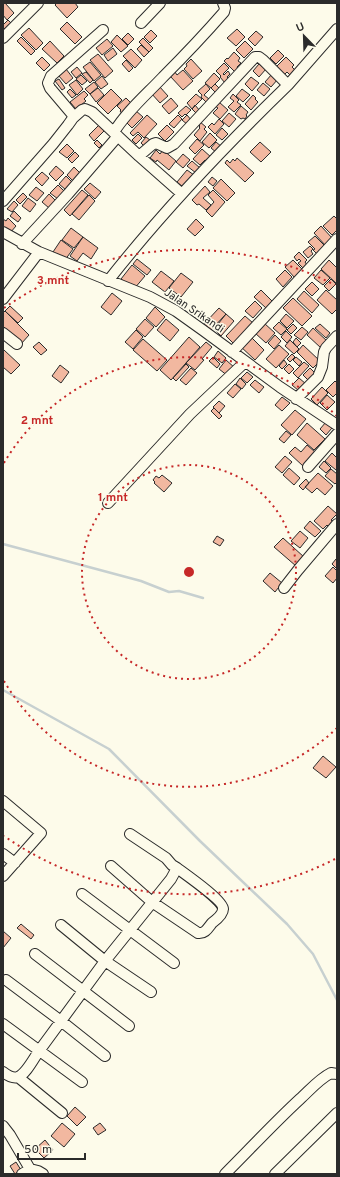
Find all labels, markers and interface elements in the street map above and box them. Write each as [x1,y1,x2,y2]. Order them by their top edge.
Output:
north arrow [284,16,324,56]
text: U [294,20,307,36]
text: 3 mnt [37,273,69,289]
street label: Jalan Srikandi [161,286,227,336]
text: 2 mnt [21,413,54,429]
text: 1 mnt [98,490,128,506]
centre of rings [182,565,196,579]
scale bar [18,1135,85,1161]
text: 50 m [24,1142,52,1158]

